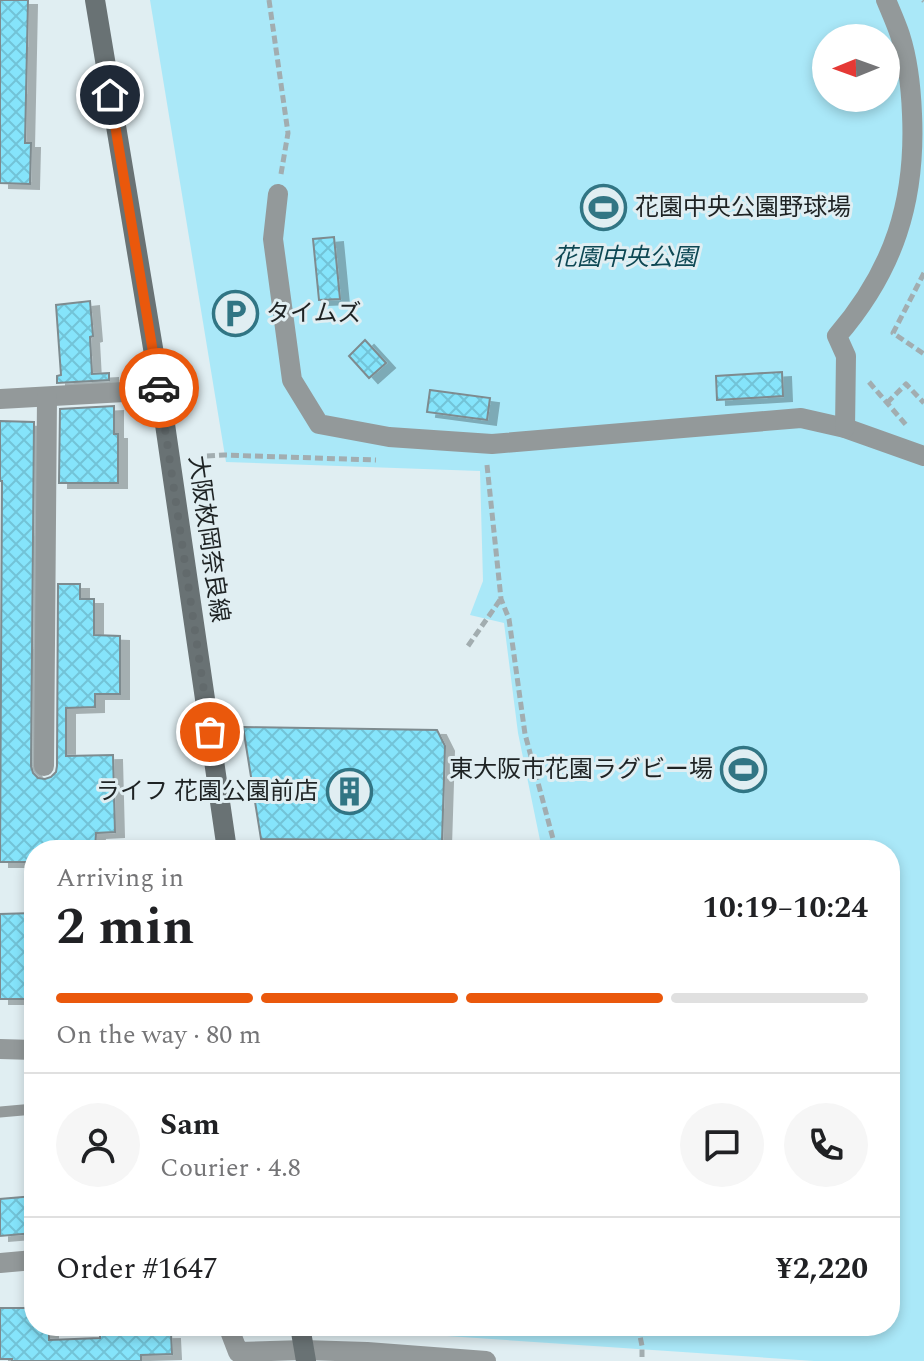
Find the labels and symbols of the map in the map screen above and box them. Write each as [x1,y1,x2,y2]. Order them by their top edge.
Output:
north arrow [812,24,900,112]
pin [76,61,144,129]
sports icon: 花園中央公園野球場 [580,184,628,232]
place label: 花園中央公園野球場 [635,190,851,226]
park label: 花園中央公園 [553,240,700,276]
parking icon: タイムズ [211,290,259,338]
place label: タイムズ [266,296,362,332]
courier [119,348,199,428]
street label: 大阪枚岡奈良線 [178,453,238,625]
pin [176,698,244,766]
sports icon: 東大阪市花園ラグビー場 [720,746,768,794]
place label: 東大阪市花園ラグビー場 [449,752,713,788]
building icon: ライフ 花園公園前店 [325,768,373,816]
place label: ライフ 花園公園前店 [96,774,318,810]

